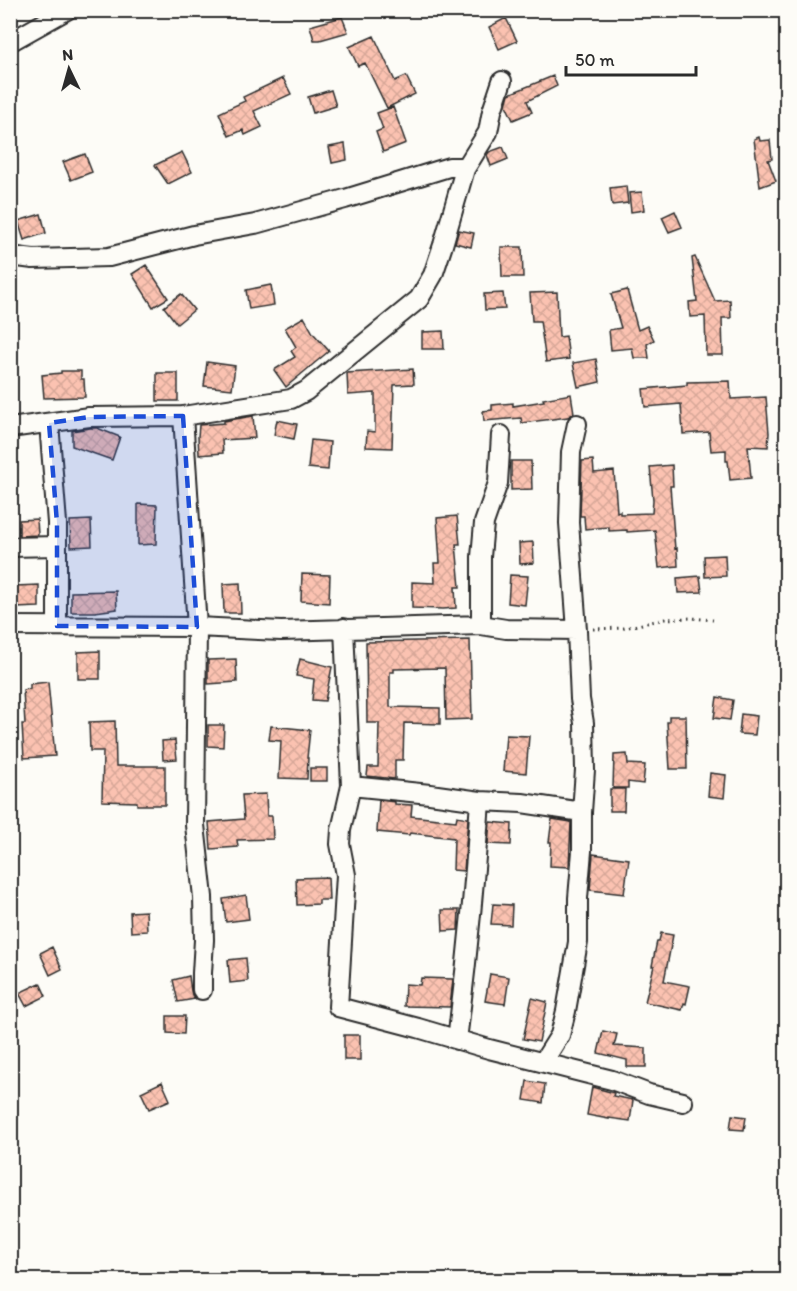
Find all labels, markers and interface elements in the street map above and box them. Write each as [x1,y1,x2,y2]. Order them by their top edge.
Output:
north arrow [39,39,99,99]
scale bar [566,39,696,77]
text: N [62,45,74,64]
text: 50 m [575,49,615,71]

